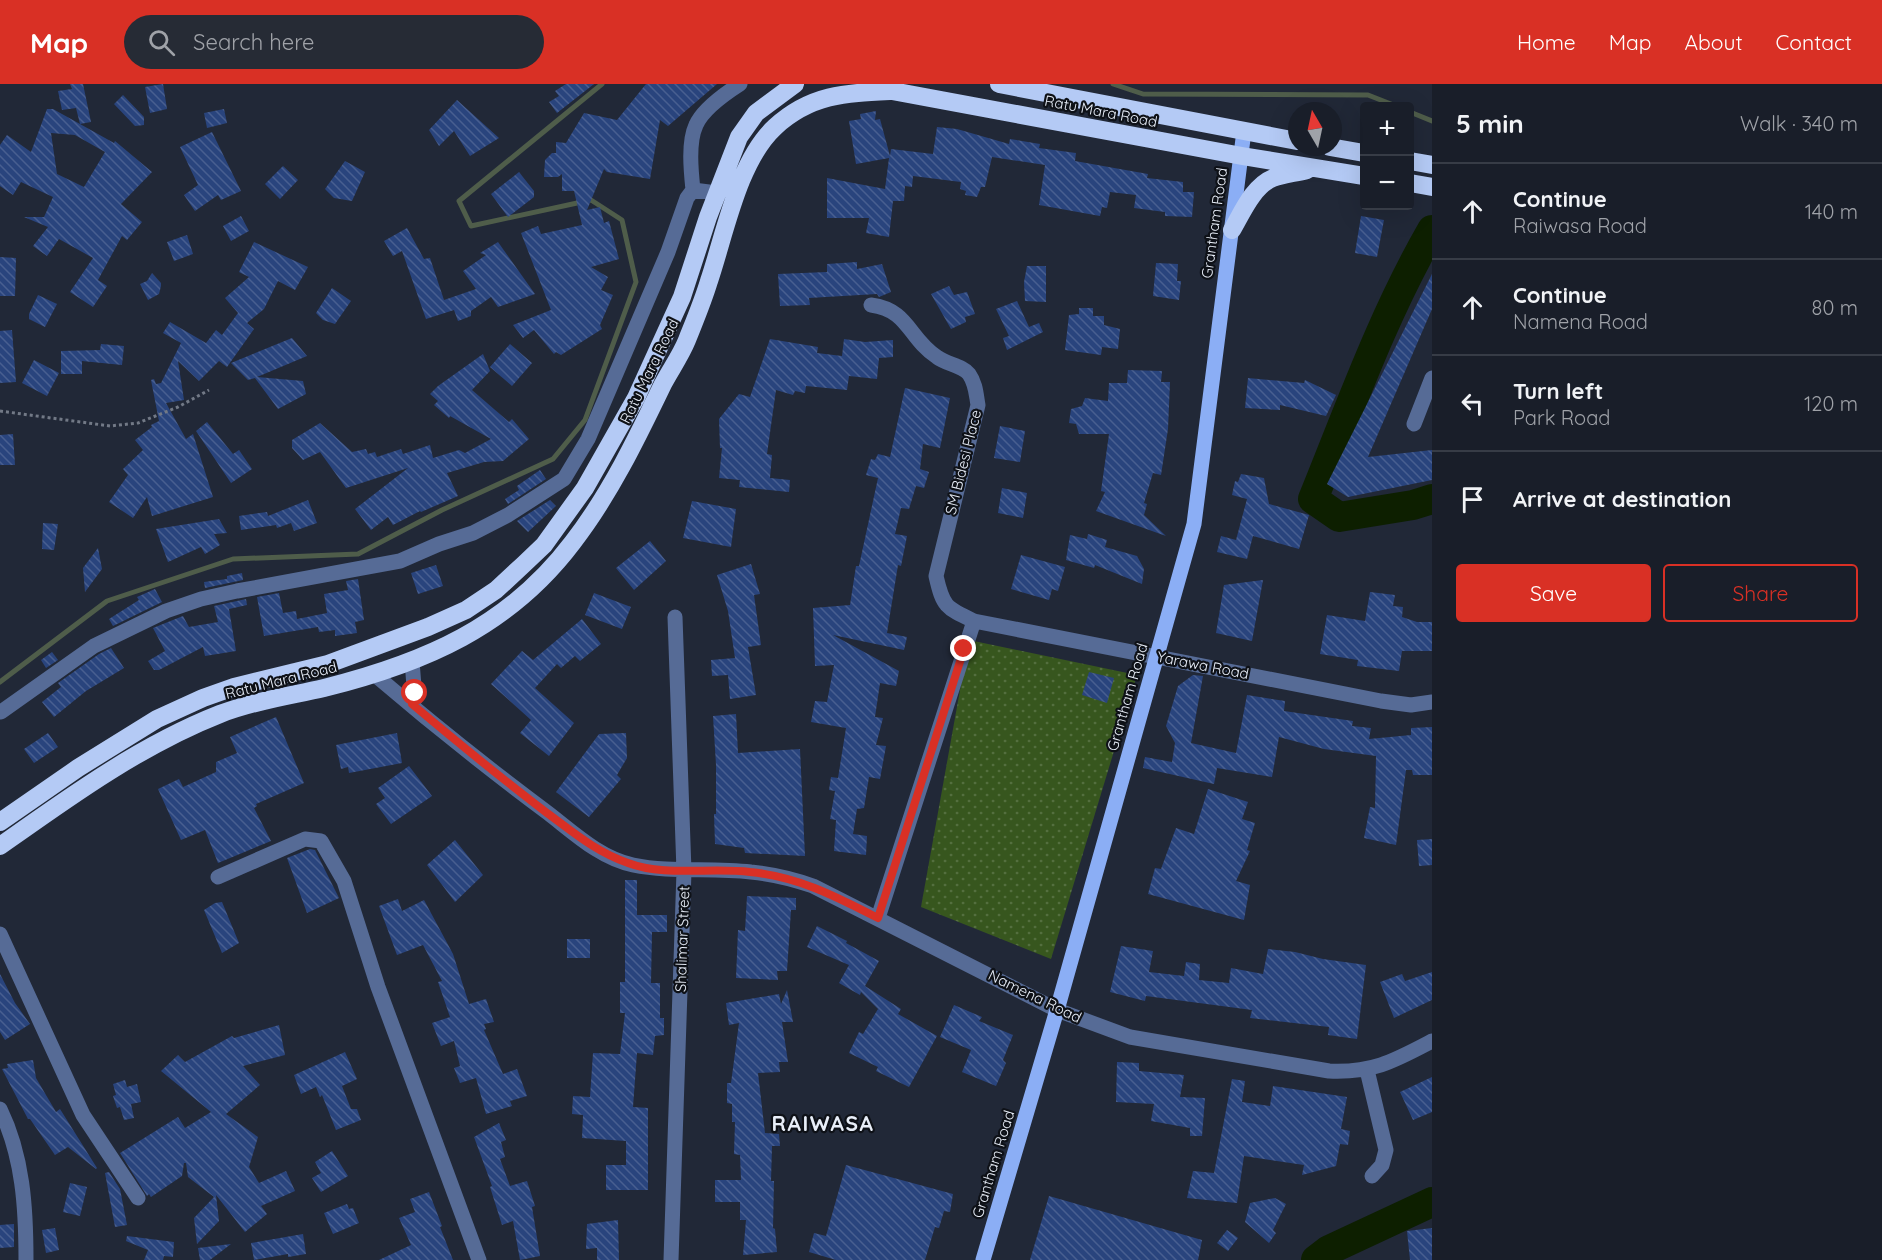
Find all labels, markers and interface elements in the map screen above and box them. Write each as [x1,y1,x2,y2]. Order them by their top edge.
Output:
search box [124,15,544,69]
text: Map [30,25,88,60]
icon: search [145,26,178,59]
text: Search here [193,28,315,56]
text: Home [1517,29,1576,55]
text: Map [1609,29,1652,55]
text: About [1685,29,1743,55]
text: Contact [1776,29,1852,55]
street label: Ratu Mara Road [1043,91,1159,131]
north arrow [1288,102,1342,156]
map controls [1360,102,1414,210]
button: + [1360,102,1414,156]
text: 5 min [1456,107,1524,140]
text: Walk · 340 m [1740,111,1858,136]
button: − [1360,156,1414,210]
street label: Grantham Road [1197,166,1231,280]
text: Continue [1513,185,1607,213]
icon: ahead [1456,195,1489,228]
text: 140 m [1805,199,1858,224]
text: Raiwasa Road [1513,213,1647,238]
text: Continue [1513,281,1607,309]
icon: ahead [1456,291,1489,324]
text: 80 m [1812,295,1858,320]
text: Namena Road [1513,309,1648,334]
street label: Ratu Mara Road [615,315,683,427]
text: Turn left [1513,377,1603,405]
icon: left [1456,387,1489,420]
text: 120 m [1804,391,1858,416]
text: Park Road [1513,405,1610,430]
street label: SM Bidesi Place [941,408,985,516]
icon: arrive [1456,483,1489,516]
text: Arrive at destination [1513,485,1731,513]
button: Save [1456,564,1651,622]
button: Share [1663,564,1858,622]
route end [950,635,976,661]
street label: Grantham Road [1103,641,1151,753]
street label: Yarawa Road [1155,647,1251,683]
street label: Ratu Mara Road [223,657,339,703]
route start [401,679,427,705]
street label: Shalimar Street [671,886,693,992]
street label: Namena Road [985,965,1085,1027]
street label: Grantham Road [968,1108,1018,1220]
district label: RAIWASA [772,1110,874,1136]

